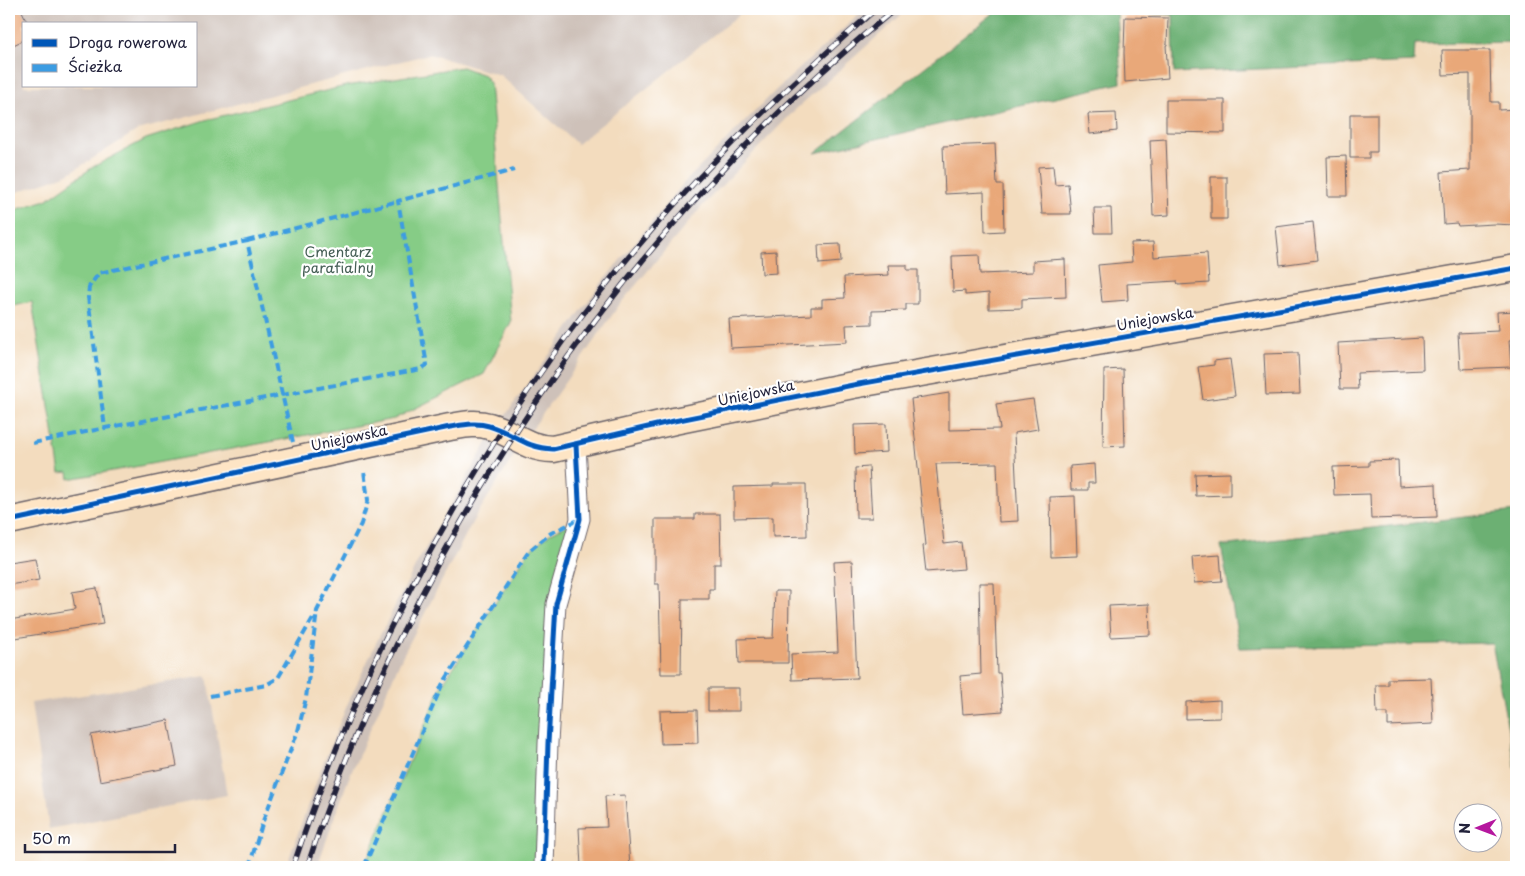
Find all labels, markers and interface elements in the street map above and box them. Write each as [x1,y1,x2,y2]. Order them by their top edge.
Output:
legend [22,22,198,88]
text: Droga rowerowa [68,30,187,53]
text: Ścieżka [68,54,123,77]
park label: Cmentarz parafialny [302,241,374,278]
street label: Uniejowska [1115,301,1195,336]
street label: Uniejowska [716,374,796,411]
street label: Uniejowska [309,419,389,456]
north arrow [1452,804,1502,854]
scale bar [25,821,175,853]
text: N [1454,823,1475,834]
text: 50 m [32,826,71,849]

